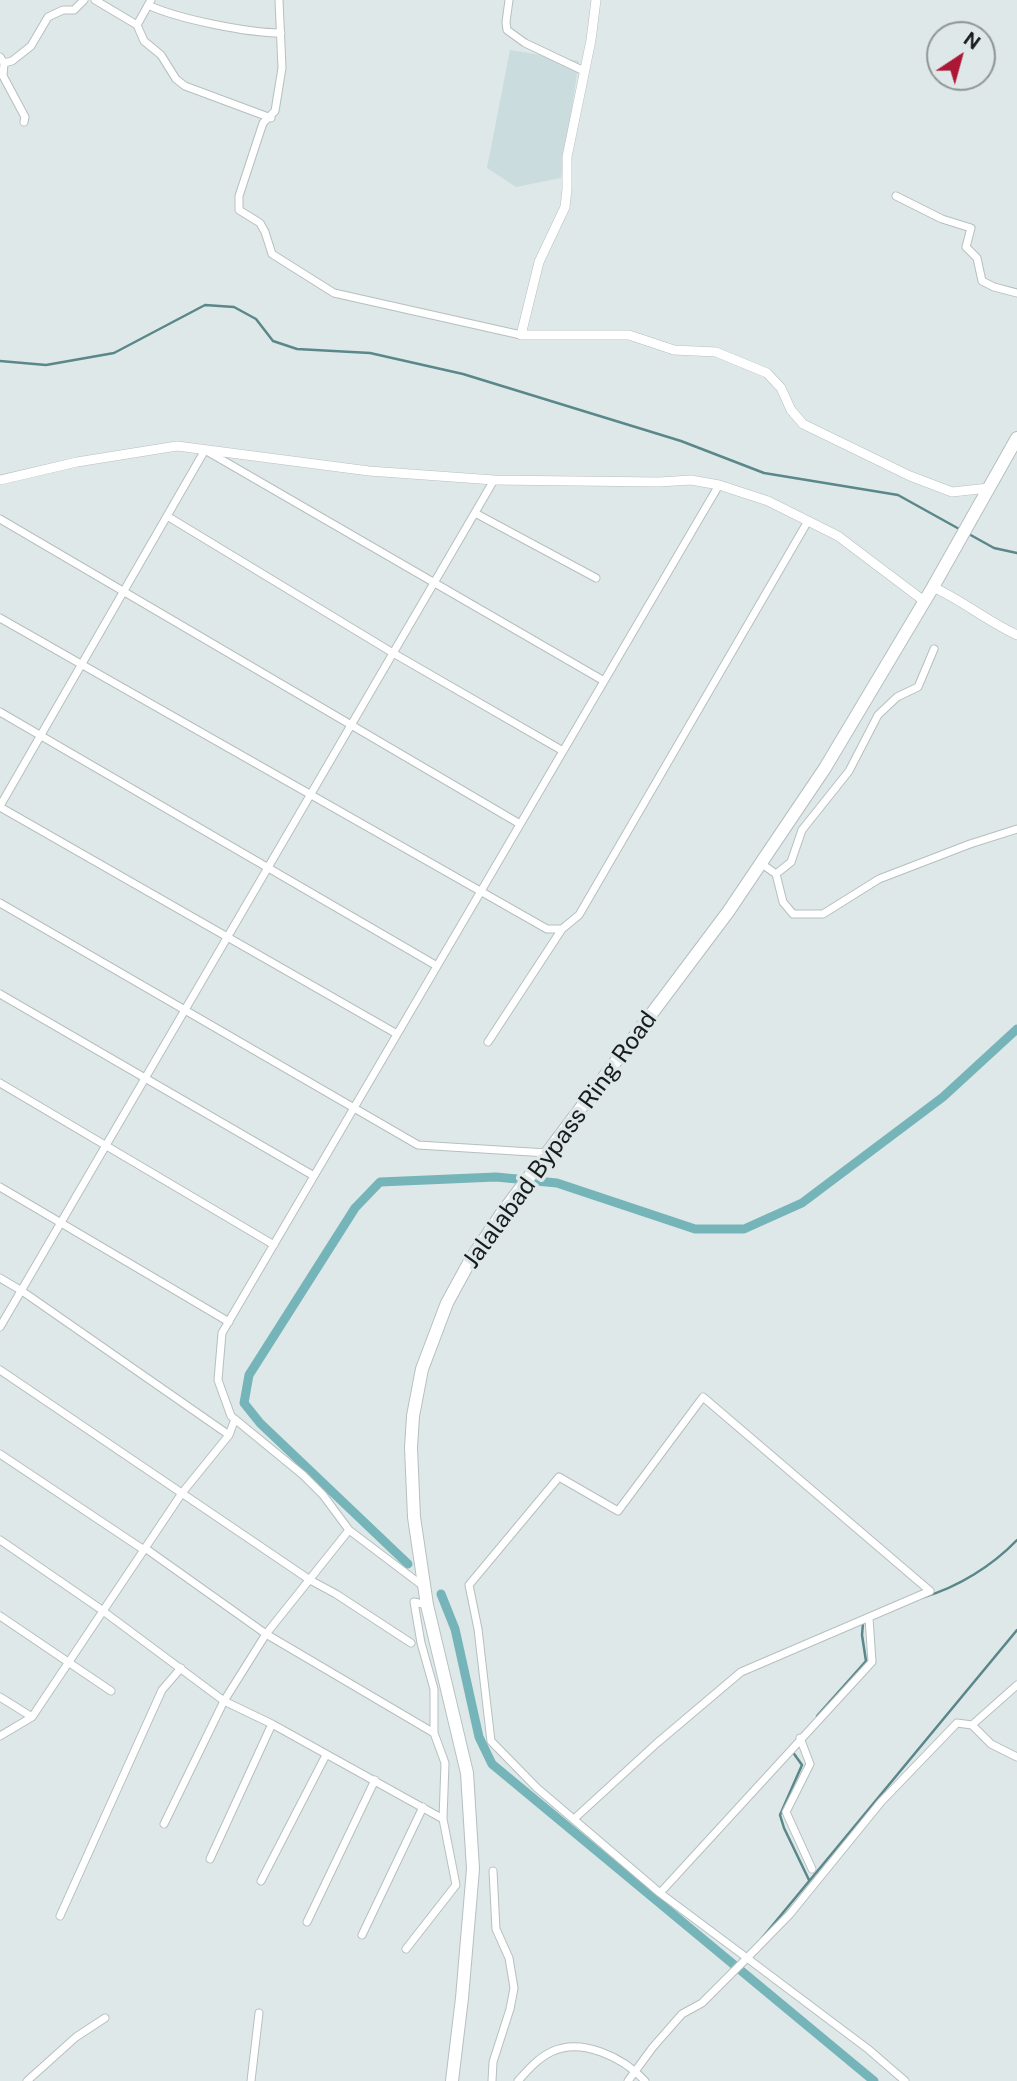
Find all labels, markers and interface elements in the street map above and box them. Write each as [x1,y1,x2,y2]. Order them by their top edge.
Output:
north arrow [926,21,996,91]
text: N [960,27,985,54]
street label: Jalalabad Bypass Ring Road [457,1006,663,1274]

